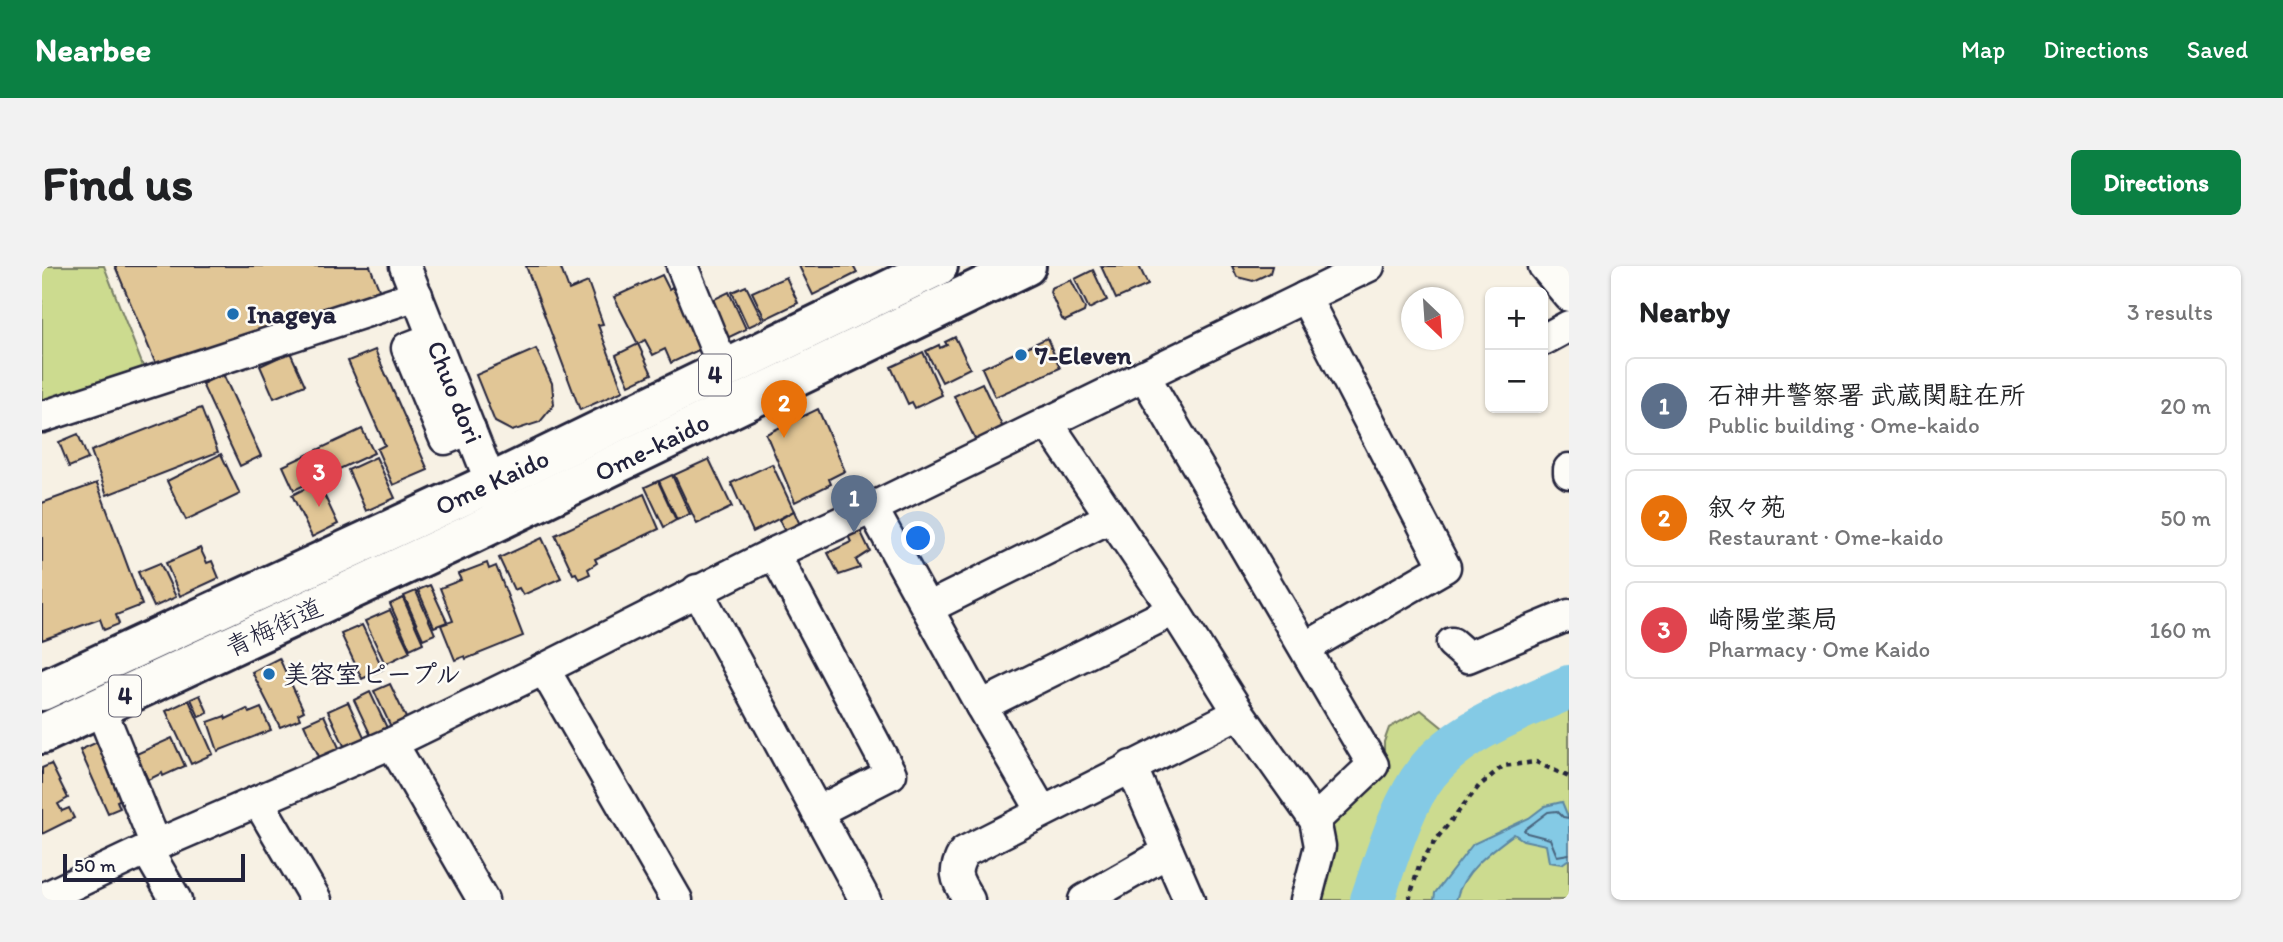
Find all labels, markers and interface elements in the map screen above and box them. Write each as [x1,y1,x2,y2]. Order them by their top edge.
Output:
text: Nearbee [35,30,151,69]
text: Map [1961,35,2005,64]
text: Directions [2043,35,2149,64]
text: Saved [2187,35,2248,64]
button: Directions [2071,150,2241,215]
text: Find us [42,153,193,212]
north arrow [1401,287,1464,350]
map controls [1485,287,1548,413]
button: + [1485,287,1548,350]
text: Nearby [1639,293,1730,330]
place label: Inageya [247,298,337,330]
text: 3 results [2127,298,2213,326]
marker: Inageya [225,306,241,322]
street label: Chuo dori [420,336,490,448]
place label: 7-Eleven [1034,339,1132,371]
marker: 7-Eleven [1013,347,1029,363]
button: − [1485,350,1548,413]
road number: 4 [699,354,731,396]
text: 石神井警察署 武蔵関駐在所 [1708,379,2026,411]
pin: 2 [761,380,807,438]
text: 1 [1659,392,1669,420]
text: 20 m [2160,392,2211,420]
street label: Ome-kaido [589,406,715,488]
text: Public building · Ome-kaido [1708,411,1980,439]
street label: Ome Kaido [430,442,554,522]
pin: 3 [296,449,342,507]
pin: 1 [831,475,877,533]
text: 叙々苑 [1708,491,1786,523]
text: 2 [1658,504,1670,532]
text: 50 m [2160,504,2211,532]
your location [901,521,935,555]
text: Restaurant · Ome-kaido [1708,523,1944,551]
street label: 青梅街道 [220,591,328,663]
text: 崎陽堂薬局 [1708,603,1838,635]
text: 3 [1658,616,1670,644]
text: 160 m [2149,616,2211,644]
text: Pharmacy · Ome Kaido [1708,635,1930,663]
place label: 美容室ピープル [283,658,461,690]
marker: 美容室ピープル [261,666,277,682]
road number: 4 [109,676,141,716]
scale bar [63,851,245,883]
text: 50 m [74,854,116,877]

